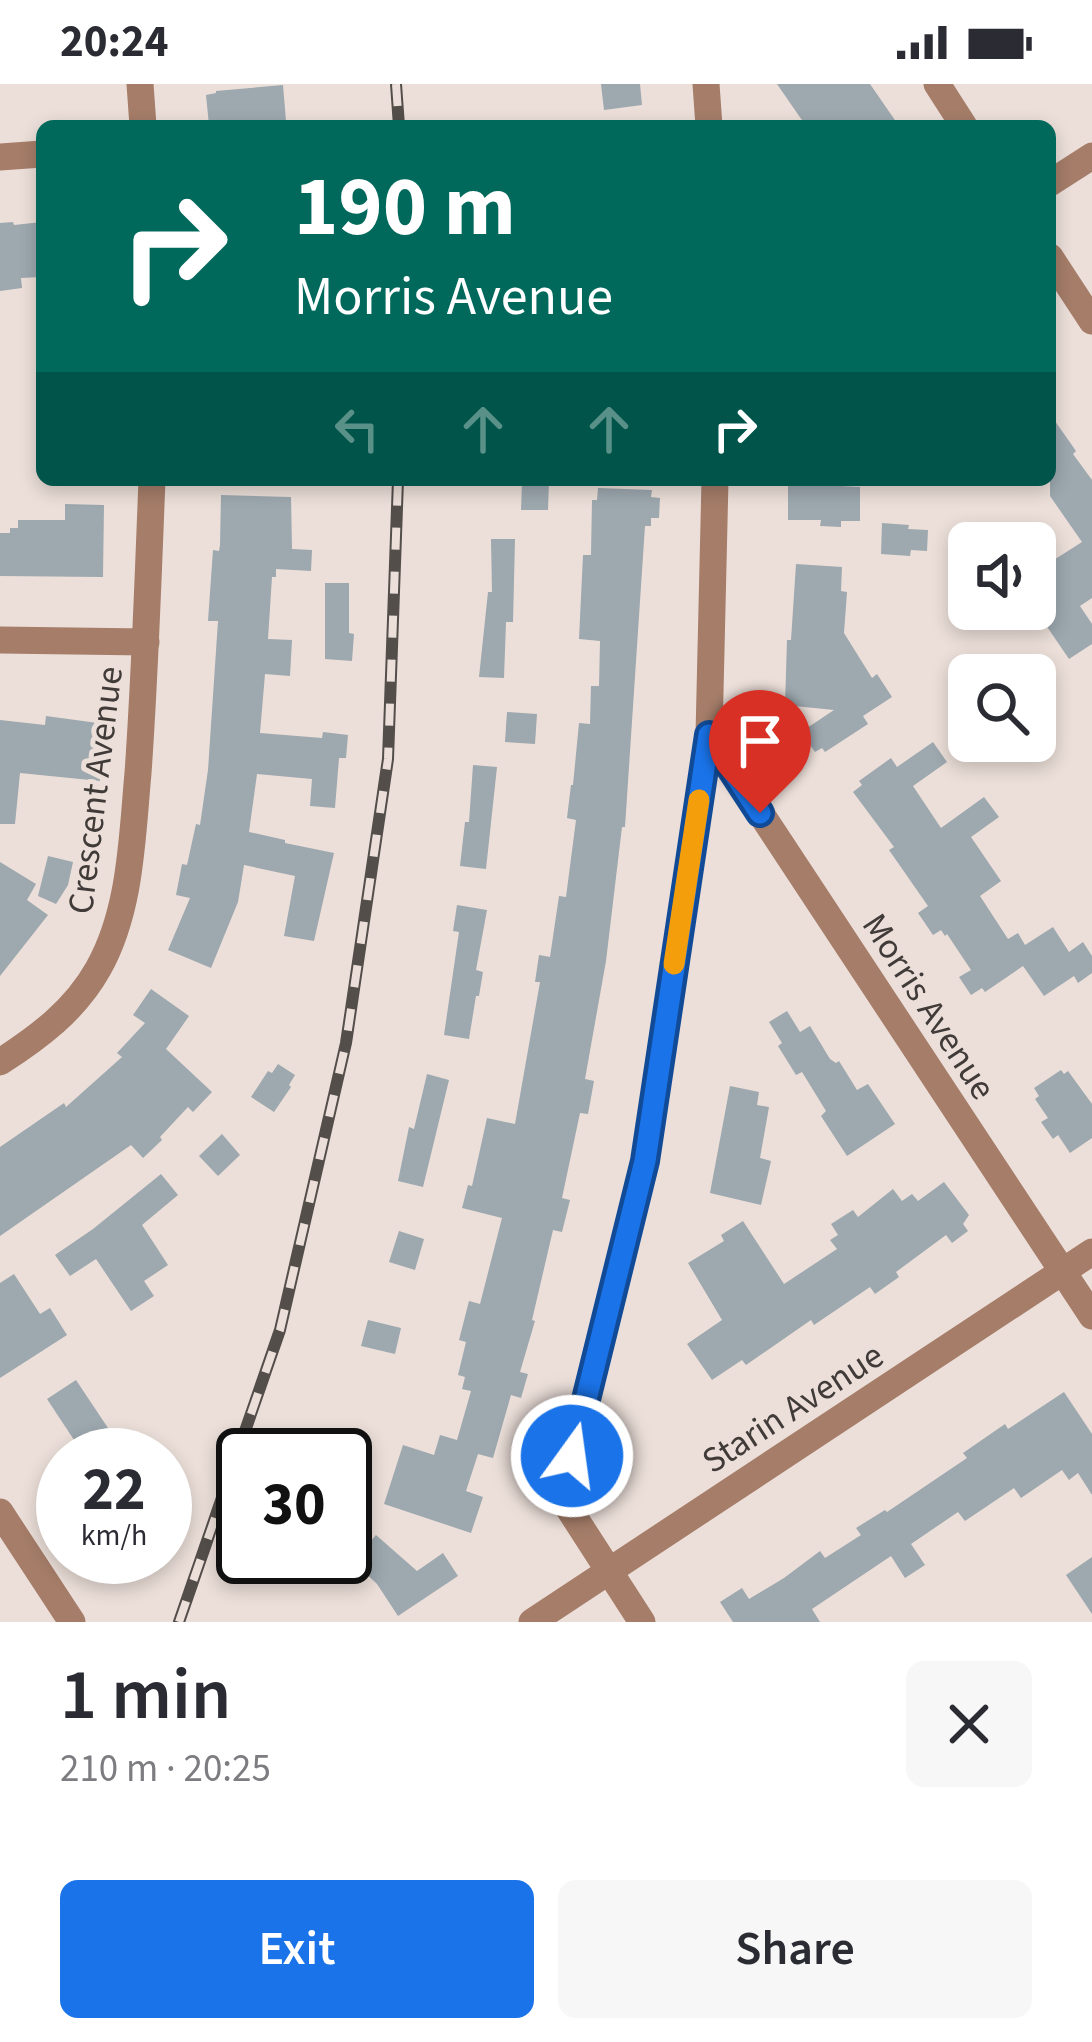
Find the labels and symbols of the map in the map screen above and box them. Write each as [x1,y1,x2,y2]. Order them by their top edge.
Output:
street label: Crescent Avenue [55,663,136,917]
pin [709,690,811,813]
street label: Morris Avenue [849,904,1008,1110]
street label: Starin Avenue [692,1330,894,1486]
position arrow [509,1393,635,1519]
speed limit sign: 30 [216,1428,372,1584]

